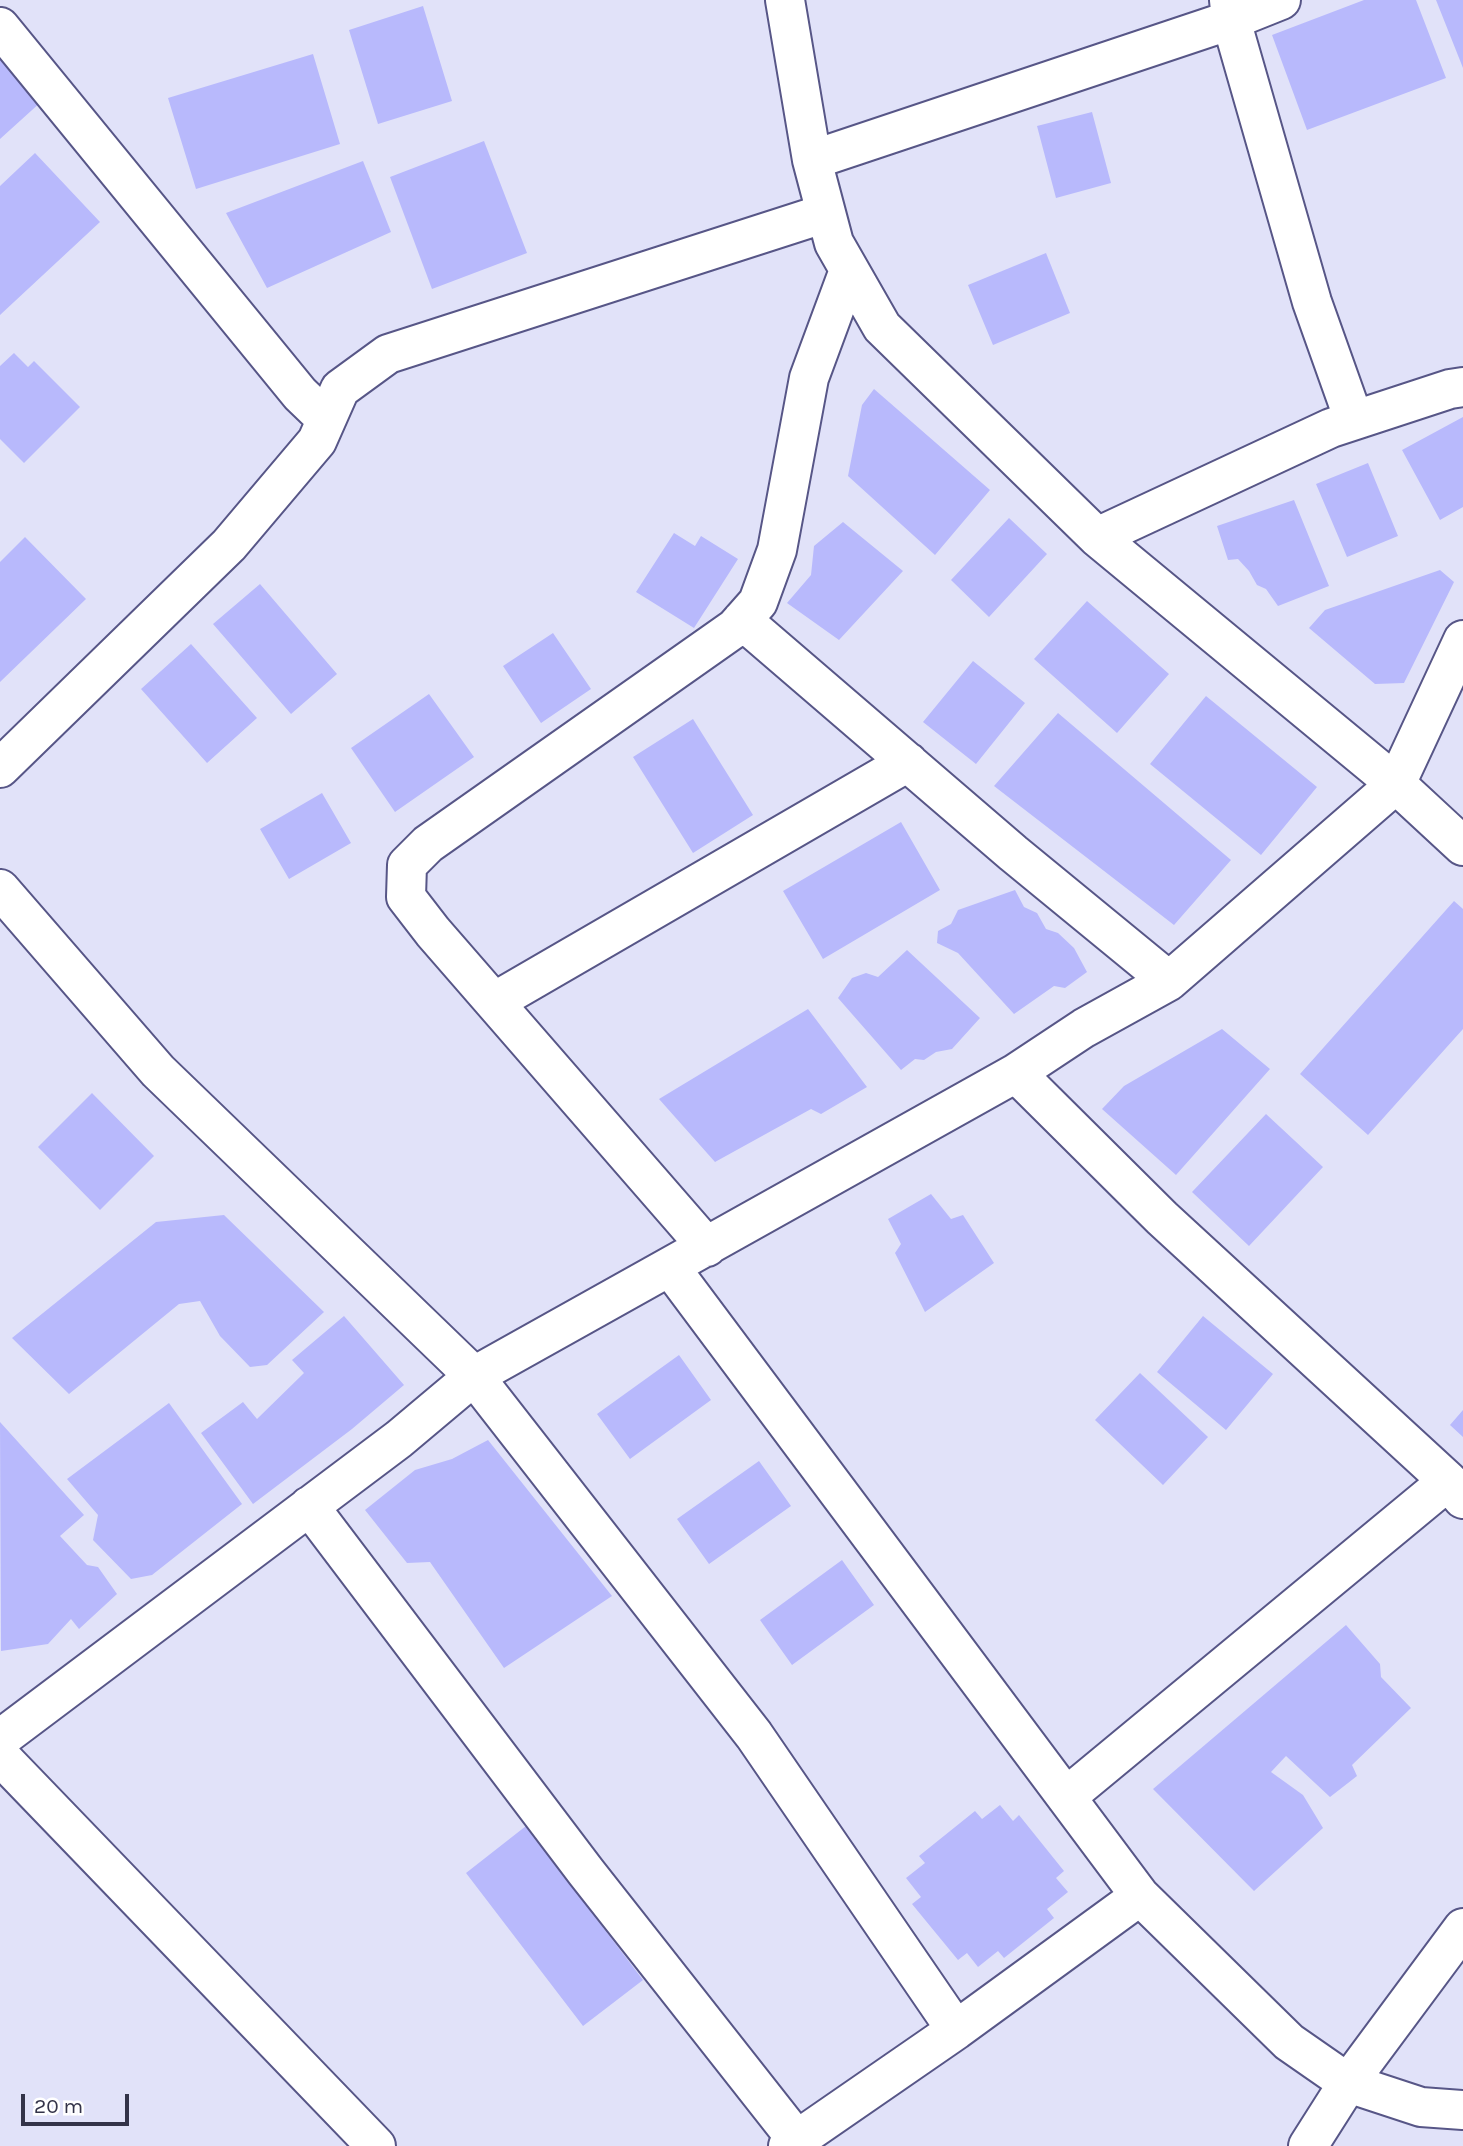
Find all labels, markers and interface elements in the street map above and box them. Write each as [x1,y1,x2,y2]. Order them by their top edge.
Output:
scale bar [24,2080,133,2124]
text: 20 m [34,2094,83,2118]

